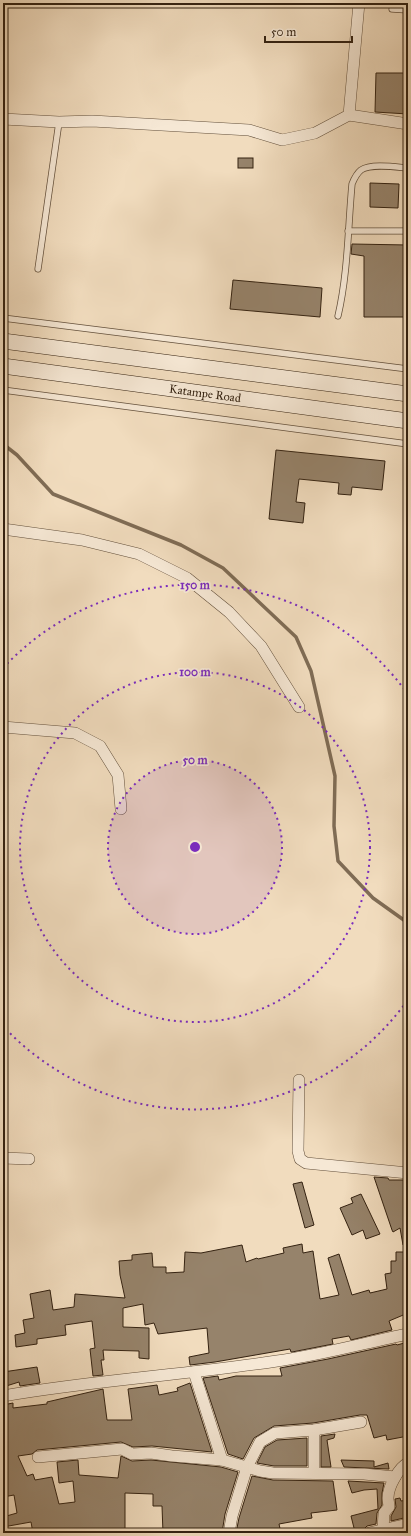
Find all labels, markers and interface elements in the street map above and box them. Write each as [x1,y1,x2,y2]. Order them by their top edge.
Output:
scale bar [265,18,352,44]
text: 50 m [271,25,296,39]
street label: Katampe Road [168,382,242,405]
text: 150 m [180,578,211,592]
text: 100 m [179,665,212,679]
text: 50 m [182,753,209,767]
centre of rings [188,840,202,854]

